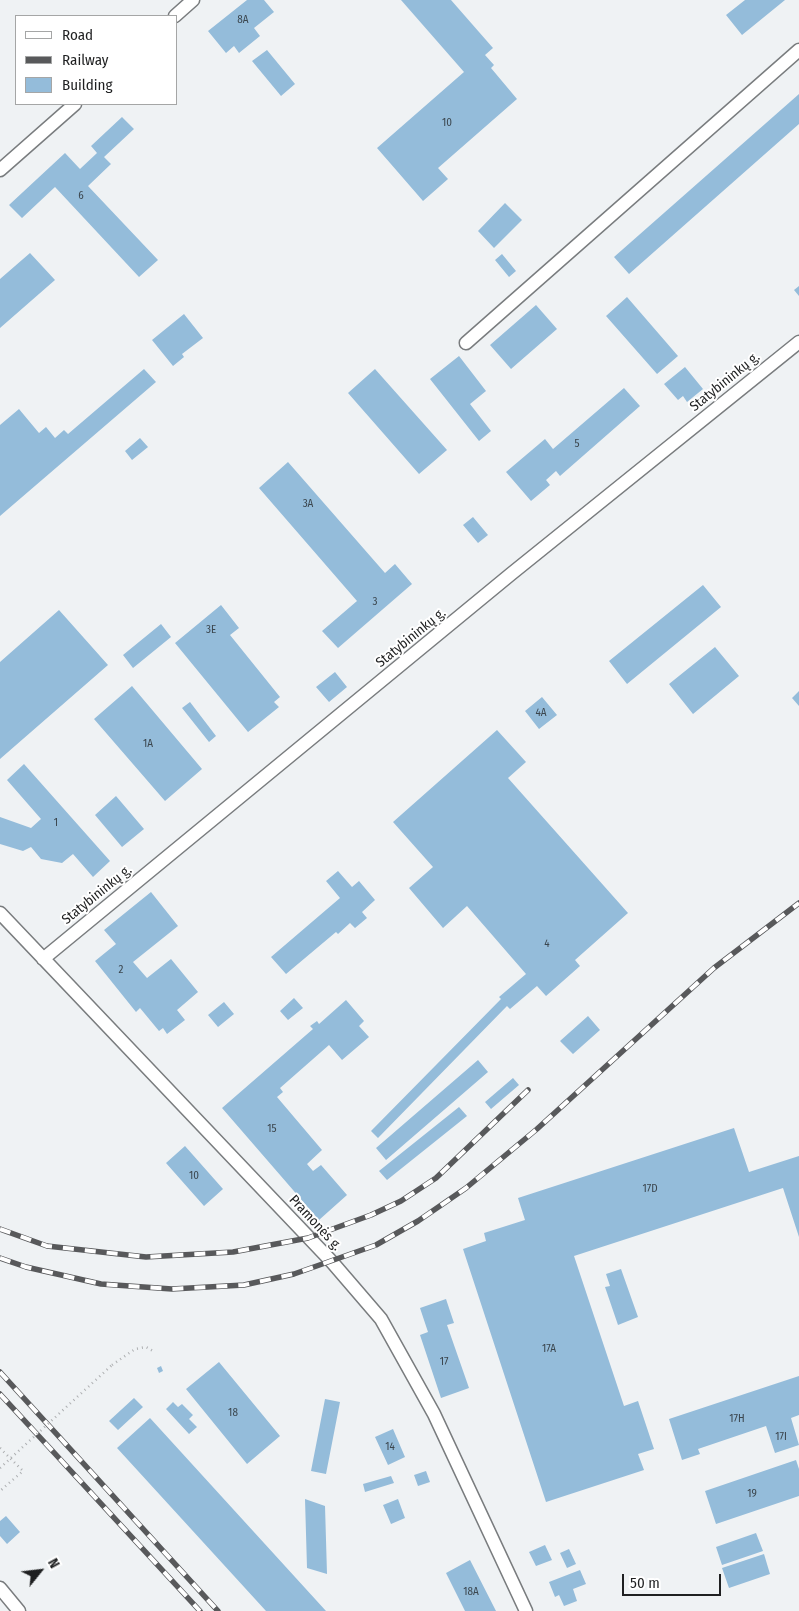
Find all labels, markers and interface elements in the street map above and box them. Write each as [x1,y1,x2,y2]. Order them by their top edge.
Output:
house number: 8A [237,13,249,27]
legend [15,15,178,105]
text: Road [62,26,93,44]
text: Railway [62,51,109,69]
text: Building [62,76,113,94]
house number: 10 [442,116,452,130]
house number: 6 [78,189,84,203]
street label: Statybininkų g. [687,349,763,415]
house number: 5 [574,437,580,451]
house number: 3A [303,497,313,511]
house number: 3 [373,595,377,609]
street label: Statybininkų g. [373,605,449,671]
house number: 3E [206,623,216,637]
house number: 4A [535,706,547,720]
house number: 1A [143,737,153,751]
house number: 1 [54,816,58,830]
street label: Statybininkų g. [59,862,135,928]
house number: 4 [544,937,550,951]
house number: 2 [119,963,123,977]
house number: 15 [267,1122,277,1136]
house number: 10 [189,1169,199,1183]
house number: 17D [642,1182,658,1196]
street label: Pramonės g. [285,1192,345,1254]
house number: 17A [542,1342,556,1356]
house number: 17 [440,1355,448,1369]
house number: 18 [228,1406,238,1420]
house number: 17H [729,1412,745,1426]
house number: 17I [775,1430,787,1444]
house number: 14 [385,1440,395,1454]
house number: 19 [747,1487,757,1501]
north arrow [15,1546,65,1596]
text: N [44,1556,63,1571]
scale bar [624,1564,723,1596]
text: 50 m [630,1574,660,1592]
house number: 18A [463,1585,479,1599]

